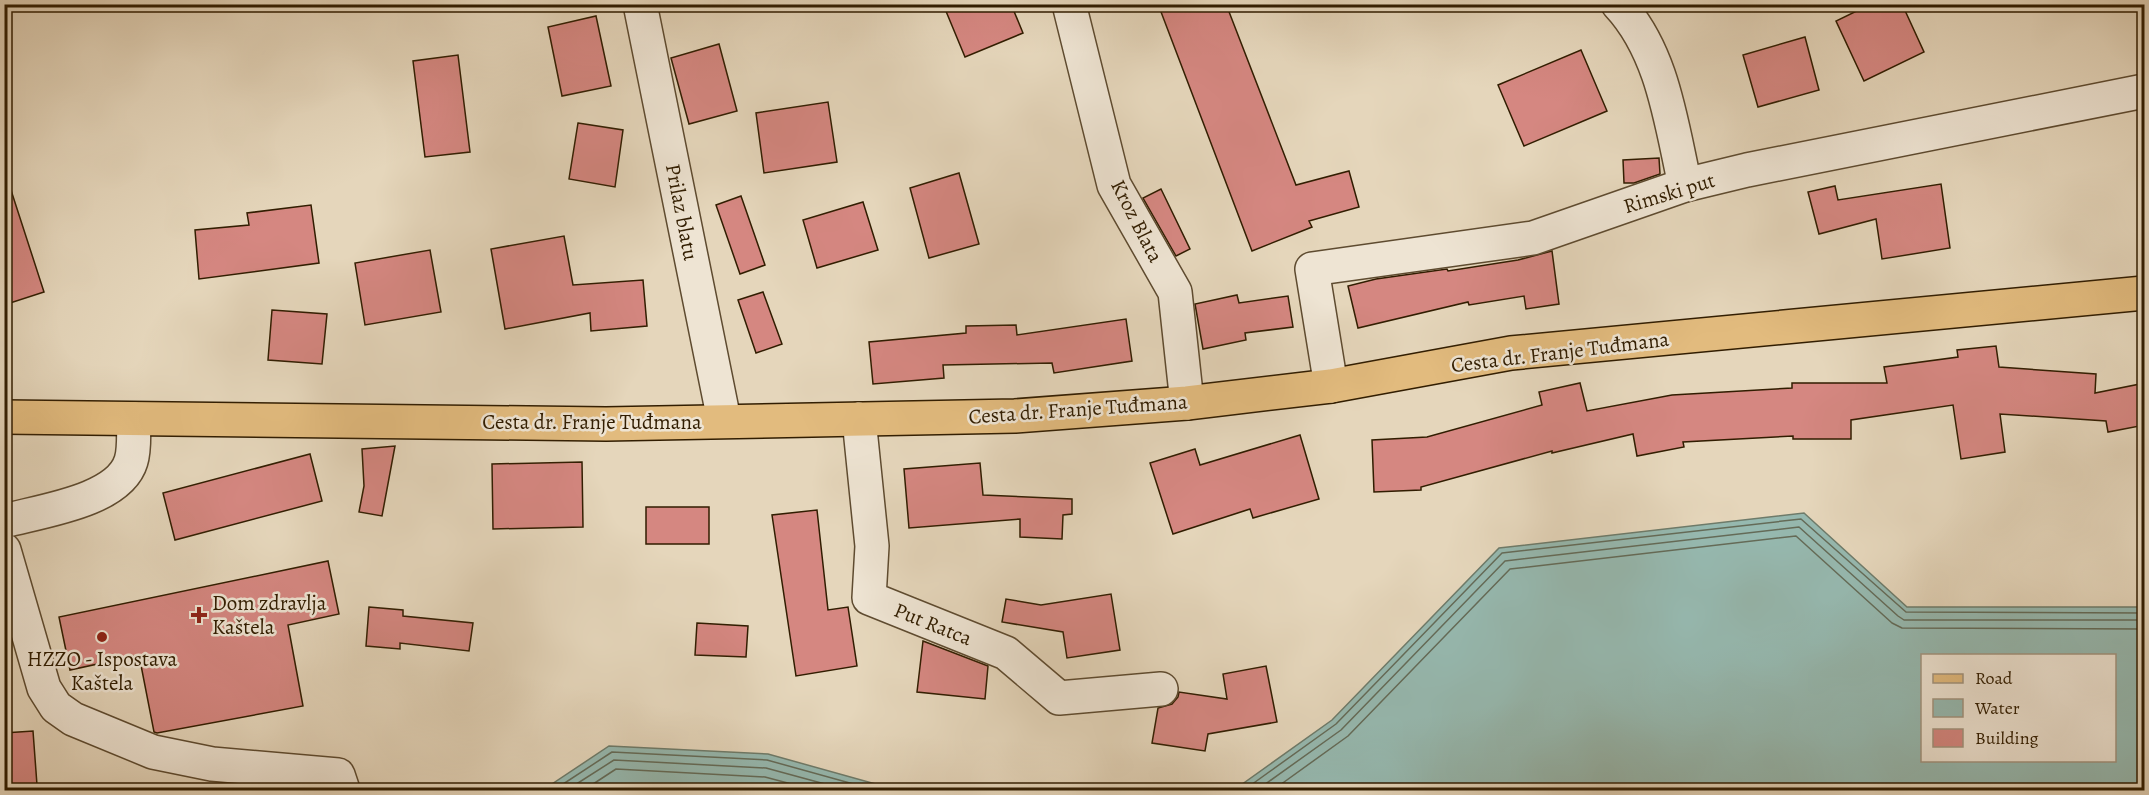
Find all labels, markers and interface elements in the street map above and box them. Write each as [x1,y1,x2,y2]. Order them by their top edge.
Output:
street label: Prilaz blatu [659,161,705,263]
street label: Rimski put [1620,166,1718,220]
street label: Kroz Blata [1104,175,1170,267]
street label: Cesta dr. Franje Tuđmana [1449,325,1671,379]
street label: Cesta dr. Franje Tuđmana [968,387,1189,431]
street label: Cesta dr. Franje Tuđmana [482,408,702,436]
place label: Dom zdravlja Kaštela [212,589,327,641]
street label: Put Ratca [890,596,976,652]
marker: Dom zdravlja Kaštela [190,606,208,624]
marker: HZZO - Ispostava Kaštela [95,630,109,644]
place label: HZZO - Ispostava Kaštela [27,645,177,697]
legend [1921,654,2116,762]
text: Road [1975,666,2013,690]
text: Water [1974,696,2020,720]
text: Building [1975,726,2039,750]

